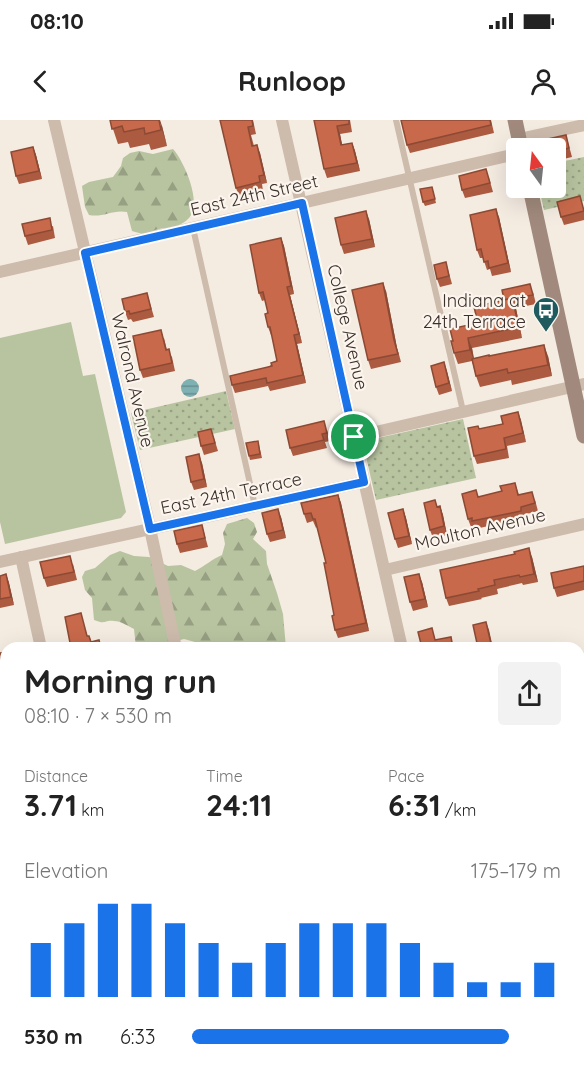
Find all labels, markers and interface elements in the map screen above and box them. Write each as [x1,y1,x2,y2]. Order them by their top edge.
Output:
text: 08:10 [30,7,84,35]
text: Runloop [238,64,346,98]
icon: back [24,65,57,98]
icon: person [527,65,560,98]
north arrow [506,138,566,198]
map controls [506,138,566,198]
street label: East 24th Street [188,169,320,221]
street label: College Avenue [322,262,374,392]
place label: Indiana at 24th Terrace [423,289,526,333]
bus stop icon: Indiana at 24th Terrace [531,295,561,333]
street label: Walrond Avenue [106,310,160,450]
pin [328,411,379,462]
icon: arrive [337,420,370,453]
street label: East 24th Terrace [158,467,304,519]
street label: Moulton Avenue [412,503,548,555]
text: Morning run [24,660,217,701]
button: share [498,662,561,725]
text: 08:10 · 7 × 530 m [24,703,172,728]
text: Distance [24,766,88,786]
text: Time [206,766,243,786]
text: Pace [388,766,424,786]
text: 3.71 [24,786,77,824]
text: 24:11 [206,786,272,824]
text: 6:31 [388,786,441,824]
text: km [77,800,104,820]
text: /km [441,800,476,820]
text: Elevation [24,858,108,883]
text: 175–179 m [471,858,561,883]
text: 530 m [24,1024,83,1049]
text: 6:33 [120,1024,155,1049]

